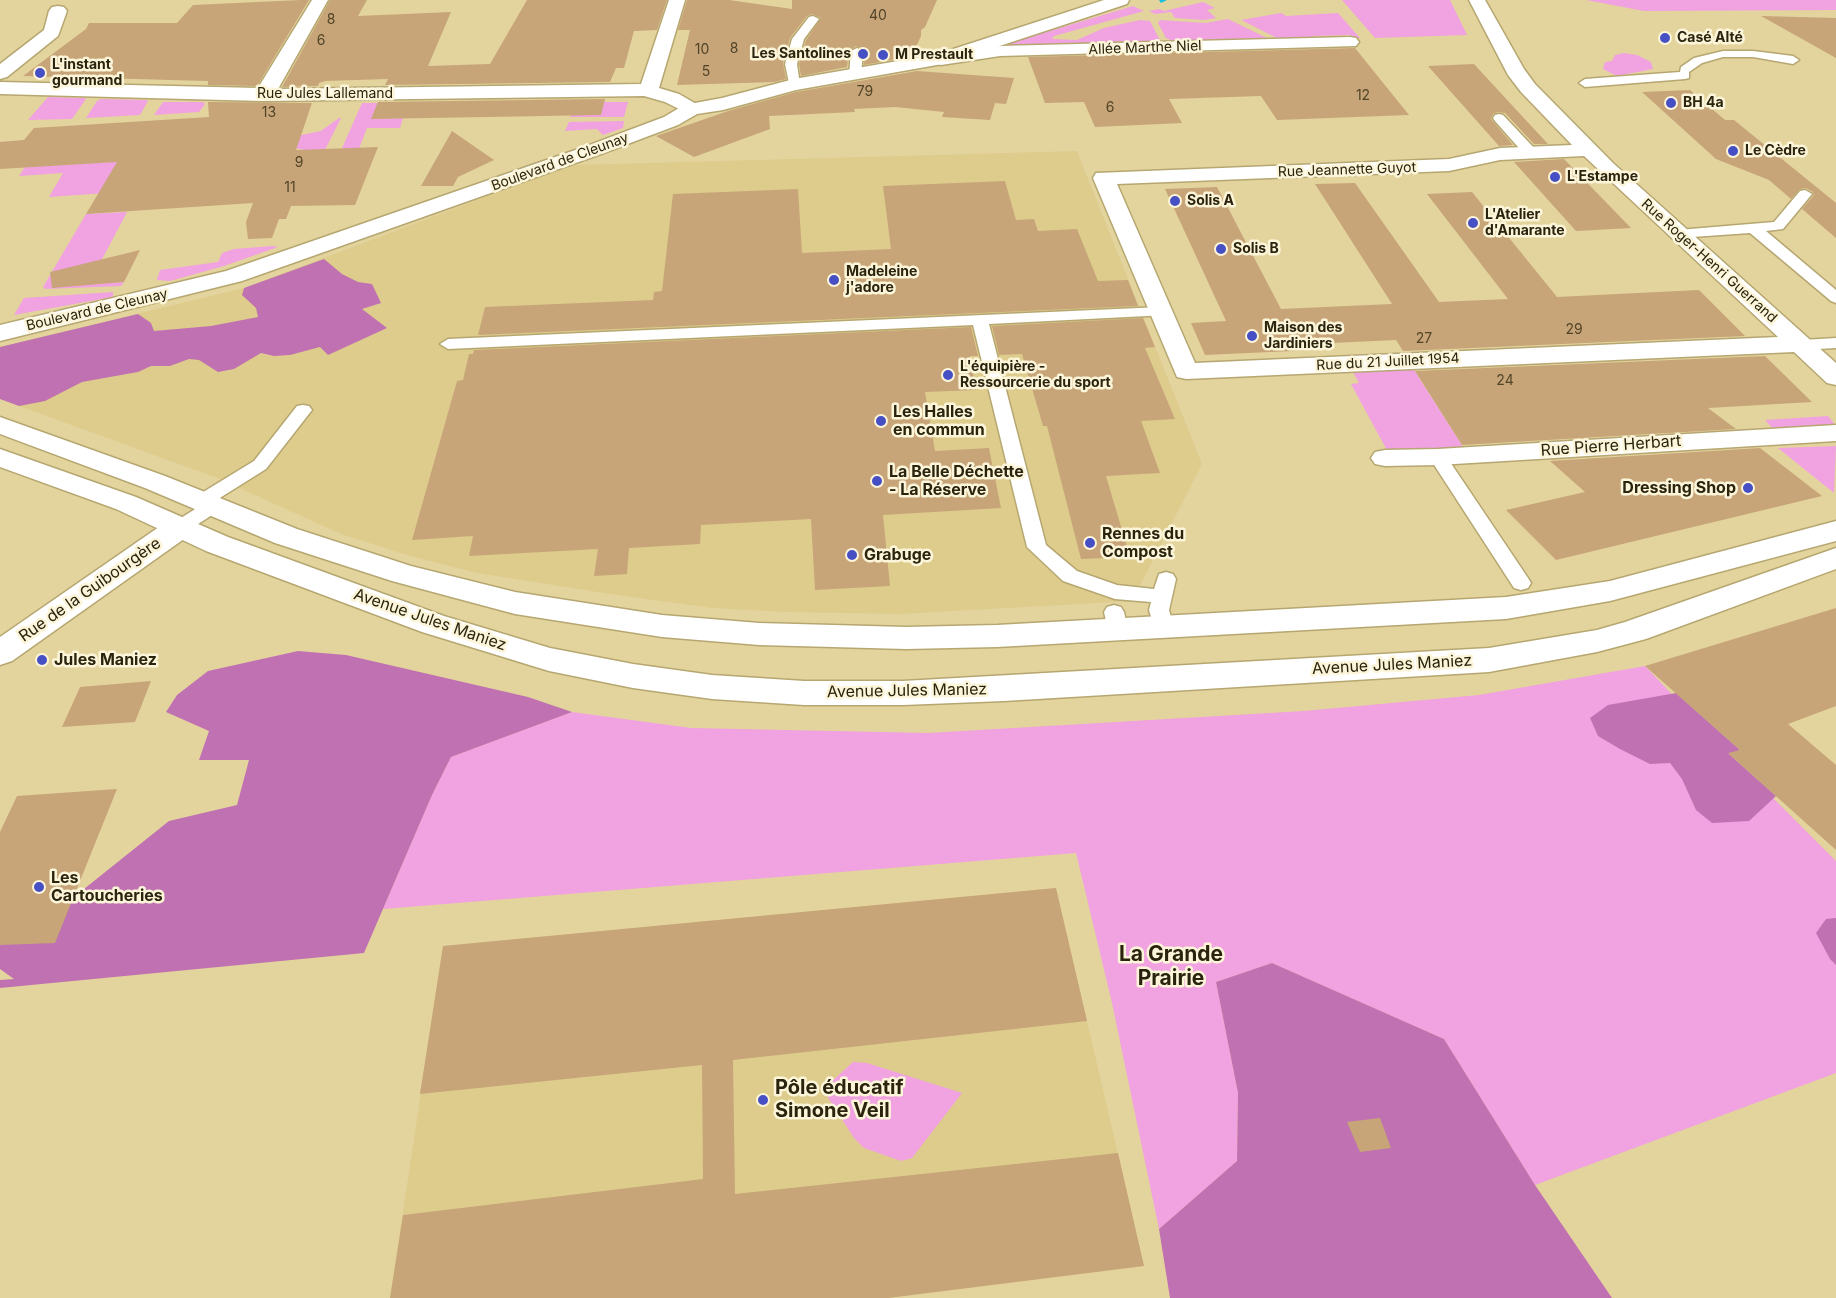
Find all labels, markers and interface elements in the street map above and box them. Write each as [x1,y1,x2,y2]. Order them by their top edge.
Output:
house number: 40 [869,8,887,24]
house number: 8 [327,12,335,28]
place label: Casé Alté [1677,30,1743,46]
marker: Casé Alté [1658,31,1672,45]
house number: 6 [317,33,325,49]
street label: Allée Marthe Niel [1088,38,1202,58]
house number: 8 [730,41,738,57]
house number: 10 [695,42,709,58]
place label: Les Santolines [752,46,851,62]
marker: Les Santolines [856,47,870,61]
place label: M Prestault [895,47,973,63]
marker: M Prestault [876,48,890,62]
place label: L'instant gourmand [52,57,122,90]
house number: 5 [702,64,710,80]
marker: L'instant gourmand [33,66,47,80]
house number: 79 [857,84,873,100]
street label: Rue Jules Lallemand [257,86,393,102]
house number: 12 [1356,88,1370,104]
place label: BH 4a [1683,95,1724,111]
marker: BH 4a [1664,96,1678,110]
house number: 6 [1106,100,1114,116]
house number: 13 [262,105,276,121]
street label: Boulevard de Cleunay [489,129,631,195]
place label: Le Cèdre [1745,143,1806,159]
marker: Le Cèdre [1726,144,1740,158]
house number: 9 [295,155,303,171]
street label: Rue Jeannette Guyot [1278,159,1416,181]
place label: L'Estampe [1567,169,1638,185]
marker: L'Estampe [1548,170,1562,184]
house number: 11 [284,180,296,196]
place label: Solis A [1187,193,1234,209]
marker: Solis A [1168,194,1182,208]
street label: Rue Roger-Henri Guerrand [1638,196,1780,326]
place label: L'Atelier d'Amarante [1485,207,1565,240]
marker: L'Atelier d'Amarante [1466,216,1480,230]
place label: Solis B [1233,241,1279,257]
marker: Solis B [1214,242,1228,256]
place label: Madeleine j'adore [846,264,917,296]
marker: Madeleine j'adore [827,273,841,287]
street label: Boulevard de Cleunay [25,286,169,334]
place label: Maison des Jardiniers [1264,320,1342,352]
house number: 29 [1565,322,1583,338]
marker: Maison des Jardiniers [1245,329,1259,343]
house number: 27 [1416,331,1432,347]
street label: Rue du 21 Juillet 1954 [1316,350,1460,374]
place label: L'équipière - Ressourcerie du sport [960,359,1111,392]
marker: L'équipière - Ressourcerie du sport [941,368,955,382]
house number: 24 [1496,373,1514,389]
place label: Les Halles en commun [893,402,985,440]
marker: Les Halles en commun [874,414,888,428]
street label: Rue Pierre Herbart [1540,432,1682,460]
place label: La Belle Déchette - La Réserve [889,462,1024,500]
marker: La Belle Déchette - La Réserve [870,474,884,488]
place label: Dressing Shop [1622,478,1736,498]
marker: Dressing Shop [1741,481,1755,495]
place label: Rennes du Compost [1102,524,1184,562]
street label: Rue de la Guibourgère [15,534,165,646]
marker: Rennes du Compost [1083,536,1097,550]
place label: Grabuge [864,545,931,565]
marker: Grabuge [845,548,859,562]
street label: Avenue Jules Maniez [351,585,509,655]
place label: Jules Maniez [54,650,157,670]
street label: Avenue Jules Maniez [1312,651,1472,679]
marker: Jules Maniez [35,653,49,667]
street label: Avenue Jules Maniez [827,680,987,702]
place label: Les Cartoucheries [51,868,163,906]
marker: Les Cartoucheries [32,880,46,894]
district label: La Grande Prairie [1119,942,1223,992]
place label: Pôle éducatif Simone Veil [775,1076,903,1123]
marker: Pôle éducatif Simone Veil [756,1093,770,1107]

